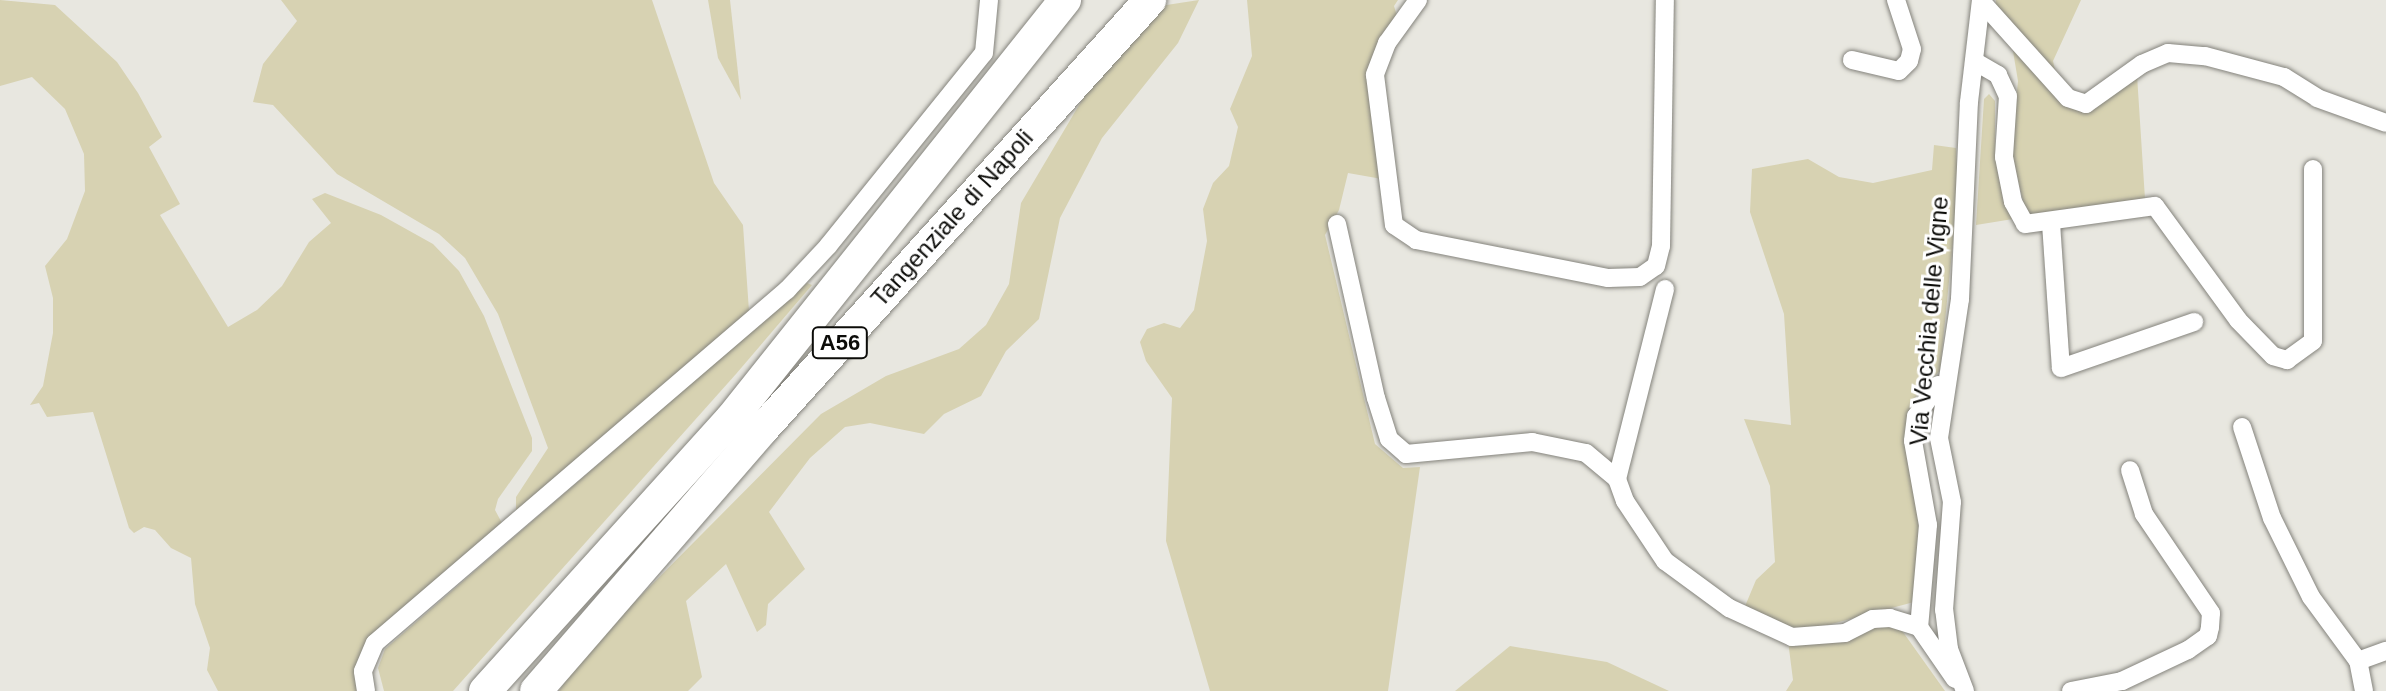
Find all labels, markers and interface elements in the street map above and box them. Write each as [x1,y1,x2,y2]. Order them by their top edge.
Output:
street label: Tangenziale di Napoli [865,124,1039,312]
street label: Via Vecchia delle Vigne [1904,195,1954,447]
road number: A56 [810,325,870,361]

